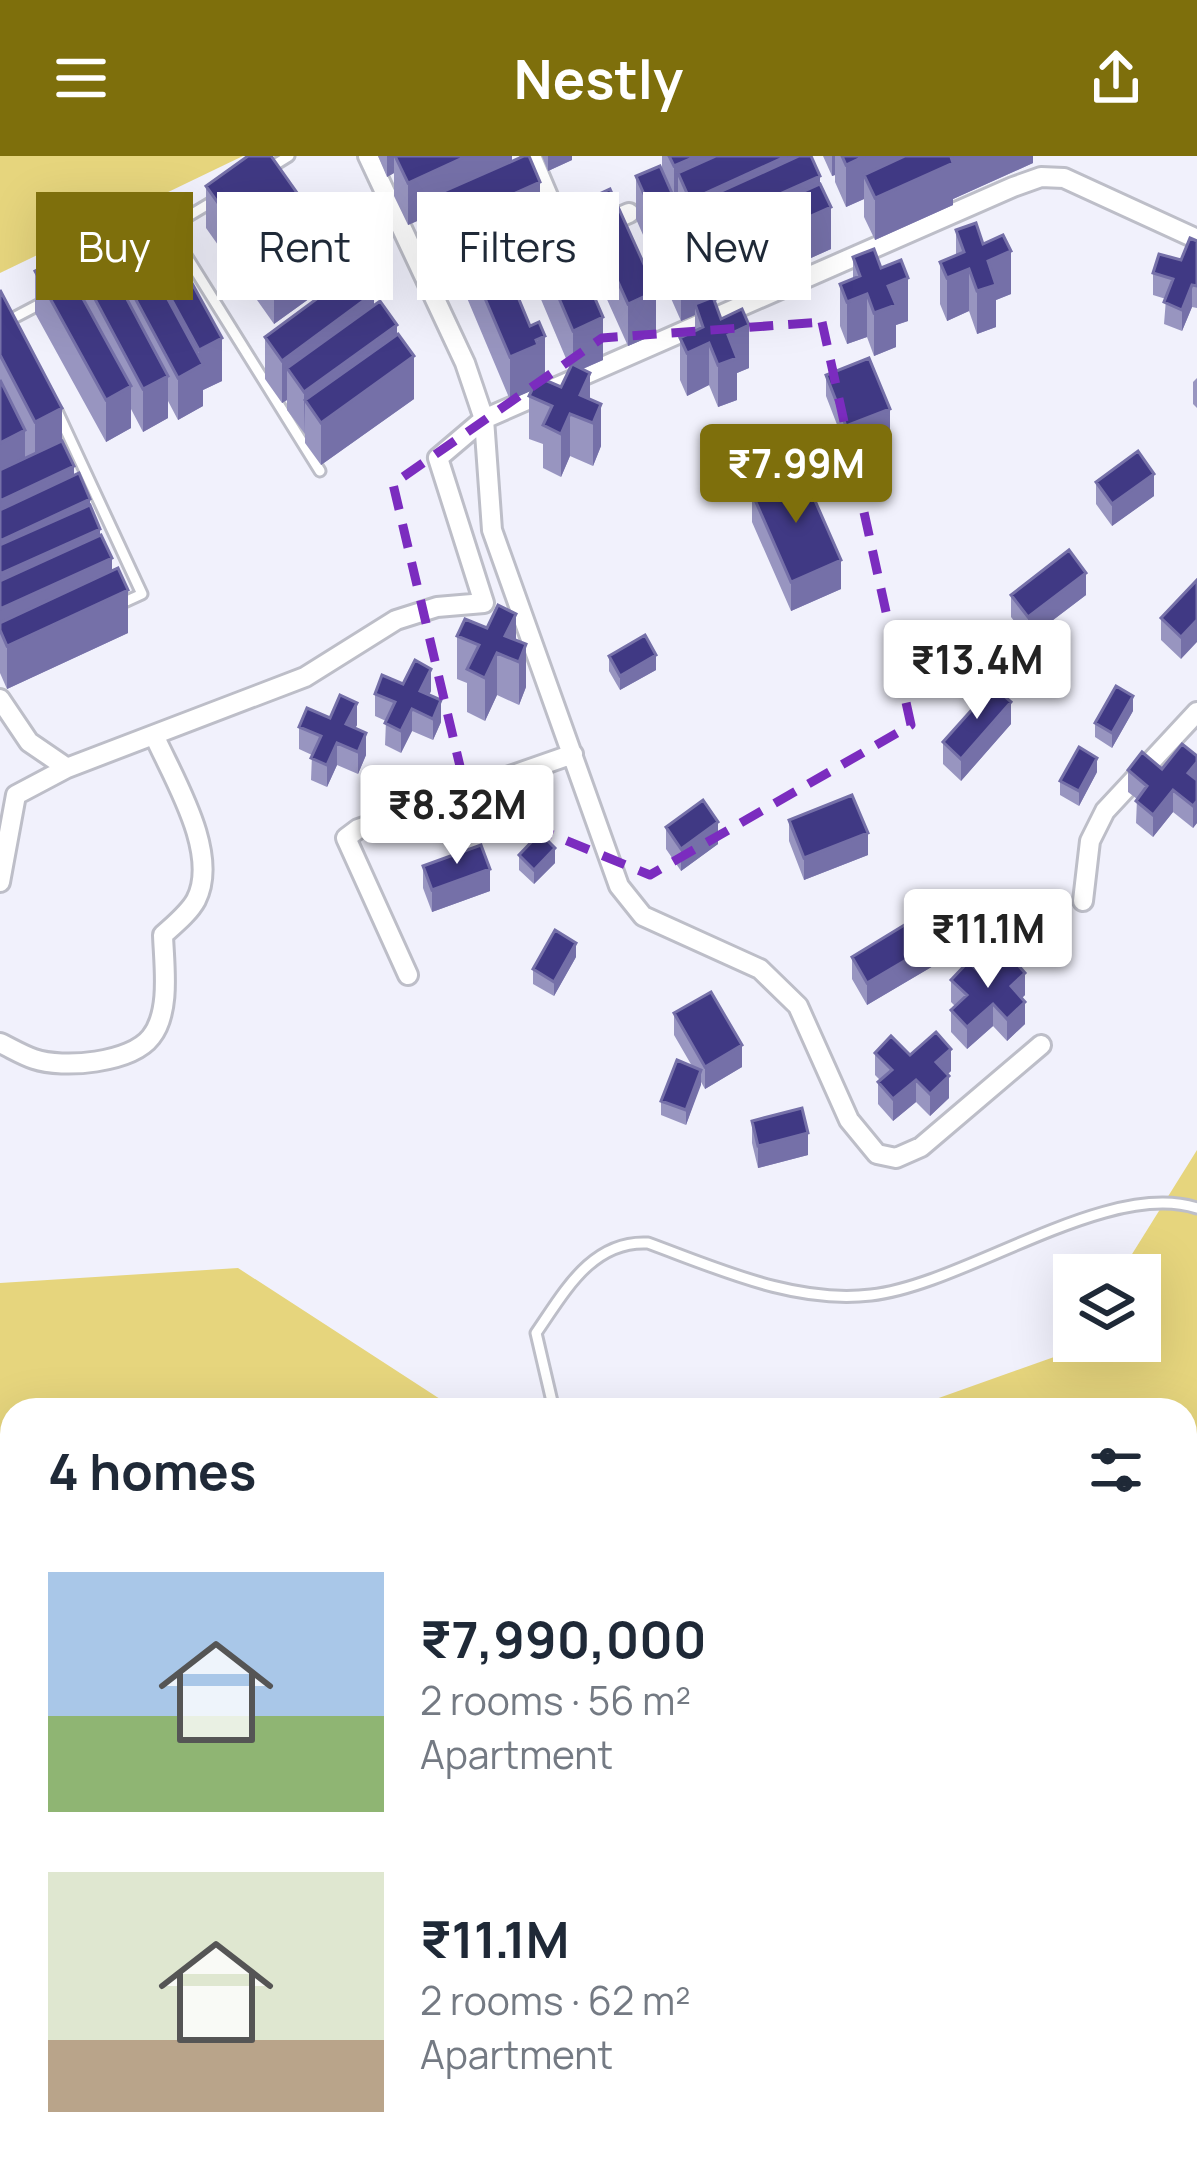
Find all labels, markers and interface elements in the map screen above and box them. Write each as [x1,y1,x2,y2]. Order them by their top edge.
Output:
text: Nestly [514,41,683,115]
icon: menu [48,45,114,111]
icon: share [1083,45,1149,111]
chip: Buy [36,192,193,300]
chip: Rent [217,192,393,300]
chip: Filters [417,192,619,300]
chip: New [643,192,811,300]
pin: ₹7.99M [698,424,894,526]
text: ₹7.99M [727,436,865,490]
pin: ₹13.4M [879,620,1075,722]
text: ₹13.4M [911,632,1043,686]
pin: ₹8.32M [359,765,555,867]
text: ₹8.32M [387,777,527,831]
pin: ₹11.1M [890,889,1086,991]
text: ₹11.1M [931,901,1045,955]
map controls [1053,1254,1161,1362]
button: layers [1053,1254,1161,1362]
text: 4 homes [48,1436,256,1505]
icon: filters [1083,1437,1149,1503]
text: ₹7,990,000 [420,1604,706,1673]
icon: home [144,1620,288,1764]
text: 2 rooms · 56 m² [420,1673,691,1727]
text: Apartment [420,1727,613,1781]
text: ₹11.1M [420,1904,569,1973]
icon: home [144,1920,288,2064]
text: 2 rooms · 62 m² [420,1973,691,2027]
text: Apartment [420,2027,613,2081]

